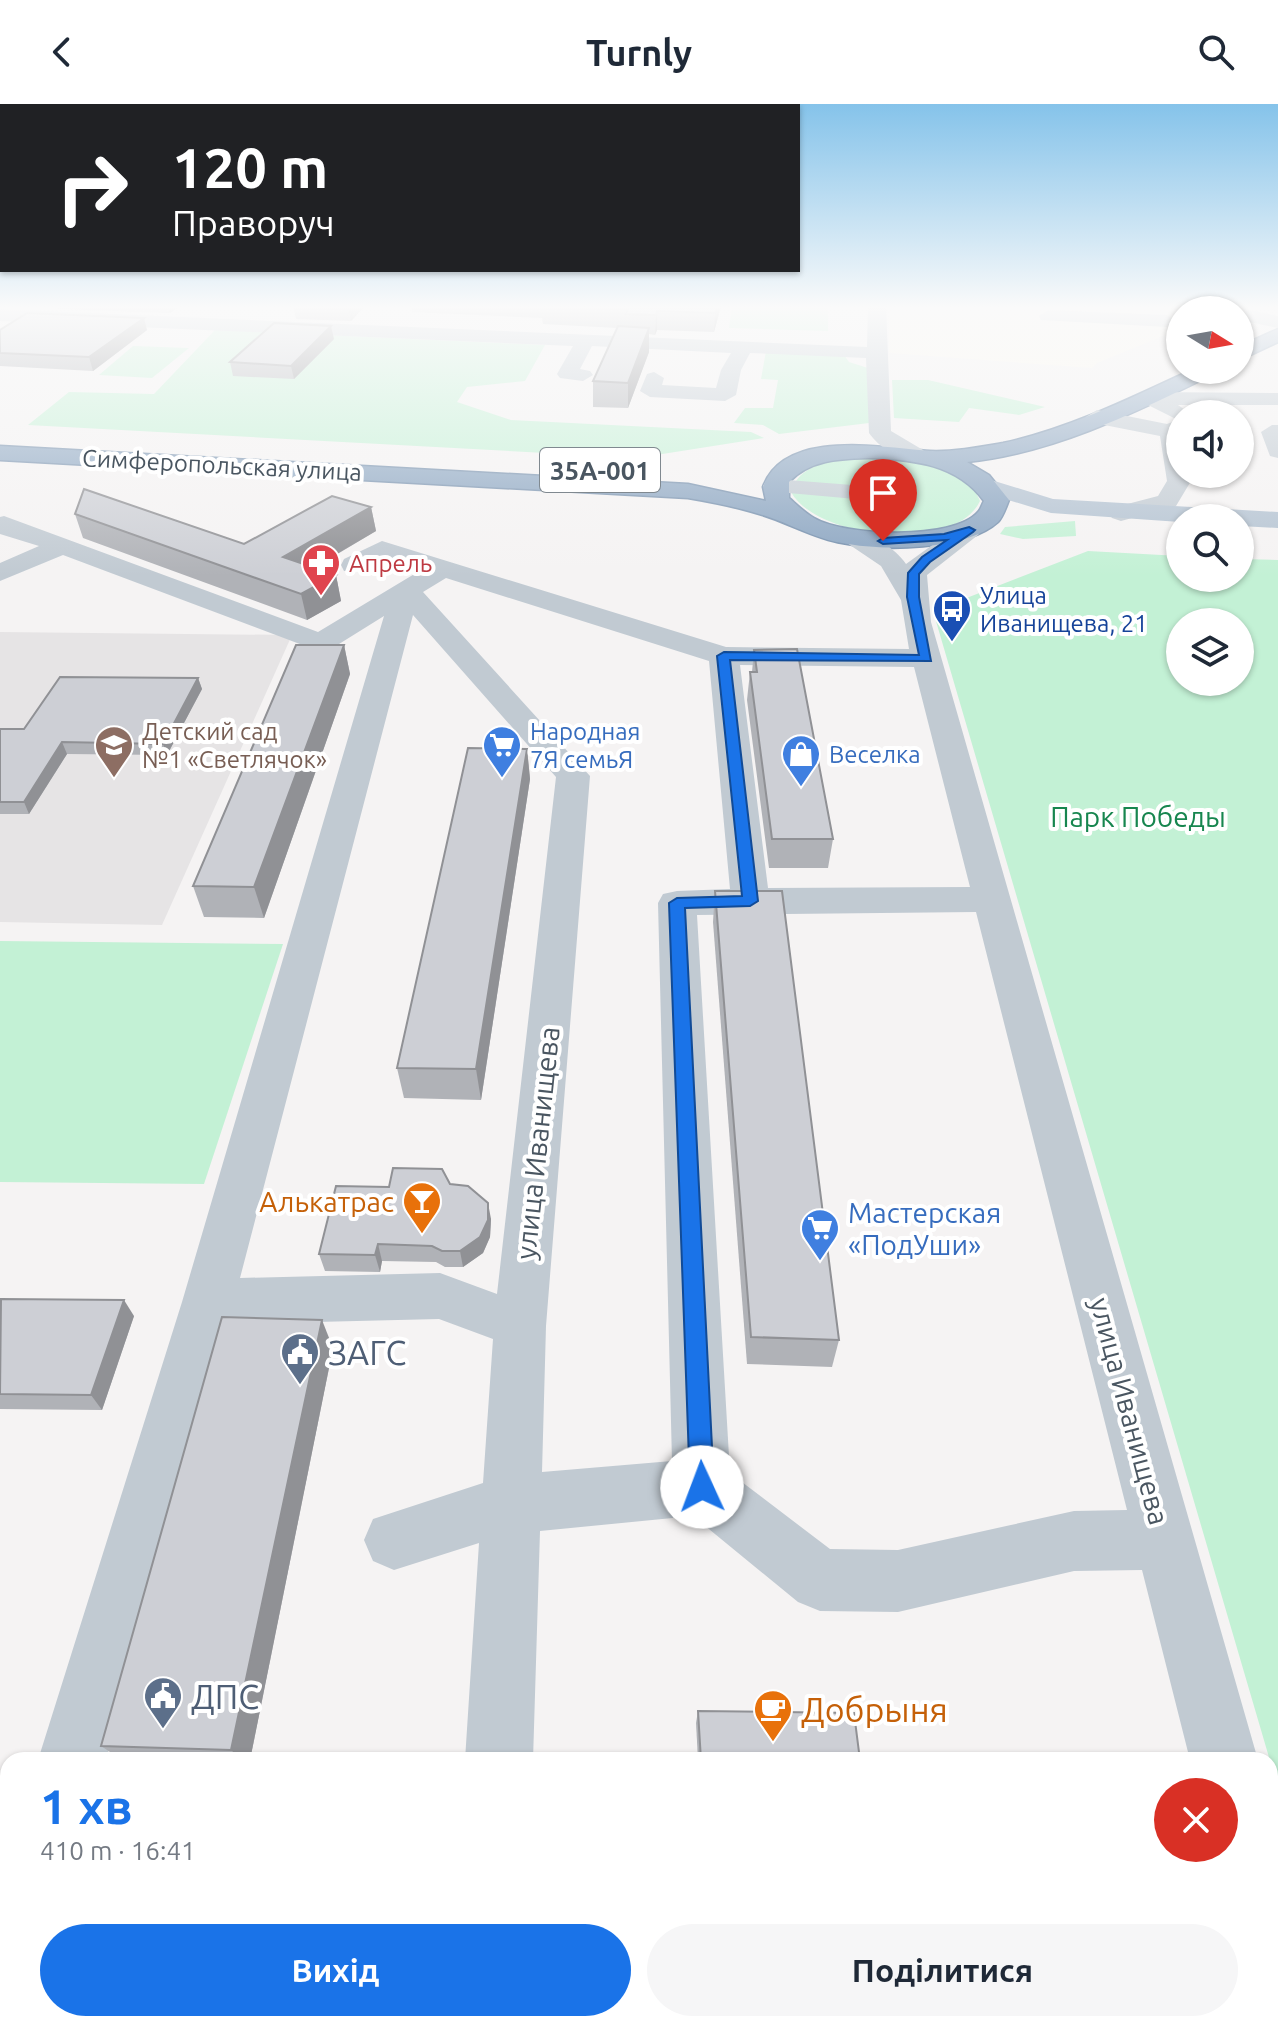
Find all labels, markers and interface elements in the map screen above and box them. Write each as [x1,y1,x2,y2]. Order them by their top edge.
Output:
icon: back [40,30,84,74]
icon: search [1194,30,1238,74]
text: Turnly [586,32,692,73]
icon: right [40,136,144,240]
text: 120 m [172,136,328,199]
text: Праворуч [172,202,335,243]
north arrow [1166,296,1254,384]
map controls [1166,296,1254,696]
button: sound [1166,400,1254,488]
street label: Симферопольская улица [81,444,363,486]
road number: 35А-001 [540,448,660,492]
pin [849,459,917,541]
icon: arrive [861,471,905,515]
button: search [1166,504,1254,592]
pharmacy icon: Апрель [300,542,342,597]
place label: Апрель [349,550,432,577]
place label: Улица Иванищева, 21 [980,582,1148,637]
bus stop icon: Улица Иванищева, 21 [931,588,973,643]
button: layers [1166,608,1254,696]
place label: Детский сад №1 «Светлячок» [142,718,327,773]
place label: Народная 7Я семьЯ [530,718,640,773]
school or university icon: Детский сад №1 «Светлячок» [93,724,135,779]
supermarket icon: Народная 7Я семьЯ [481,724,523,779]
shop icon: Веселка [780,733,822,788]
place label: Веселка [829,741,921,768]
park label: Парк Победы [1050,801,1226,832]
street label: улица Иванищева [509,1025,565,1261]
bar icon: Алькатрас [401,1180,443,1235]
place label: Алькатрас [259,1186,394,1217]
place label: Мастерская «ПодУши» [848,1197,1001,1260]
supermarket icon: Мастерская «ПодУши» [799,1207,841,1262]
street label: улица Иванищева [1085,1294,1175,1528]
public building icon: ЗАГС [279,1331,321,1386]
place label: ЗАГС [328,1333,406,1371]
position arrow [660,1445,744,1529]
public building icon: ДПС [142,1675,184,1730]
place label: ДПС [191,1677,259,1715]
cafe icon: Добрыня [752,1688,794,1743]
place label: Добрыня [801,1690,948,1728]
button: close [1154,1778,1238,1862]
text: 1 хв [40,1779,133,1833]
text: 410 m · 16:41 [40,1836,196,1865]
button: Вихід [40,1924,631,2016]
button: Поділитися [647,1924,1238,2016]

